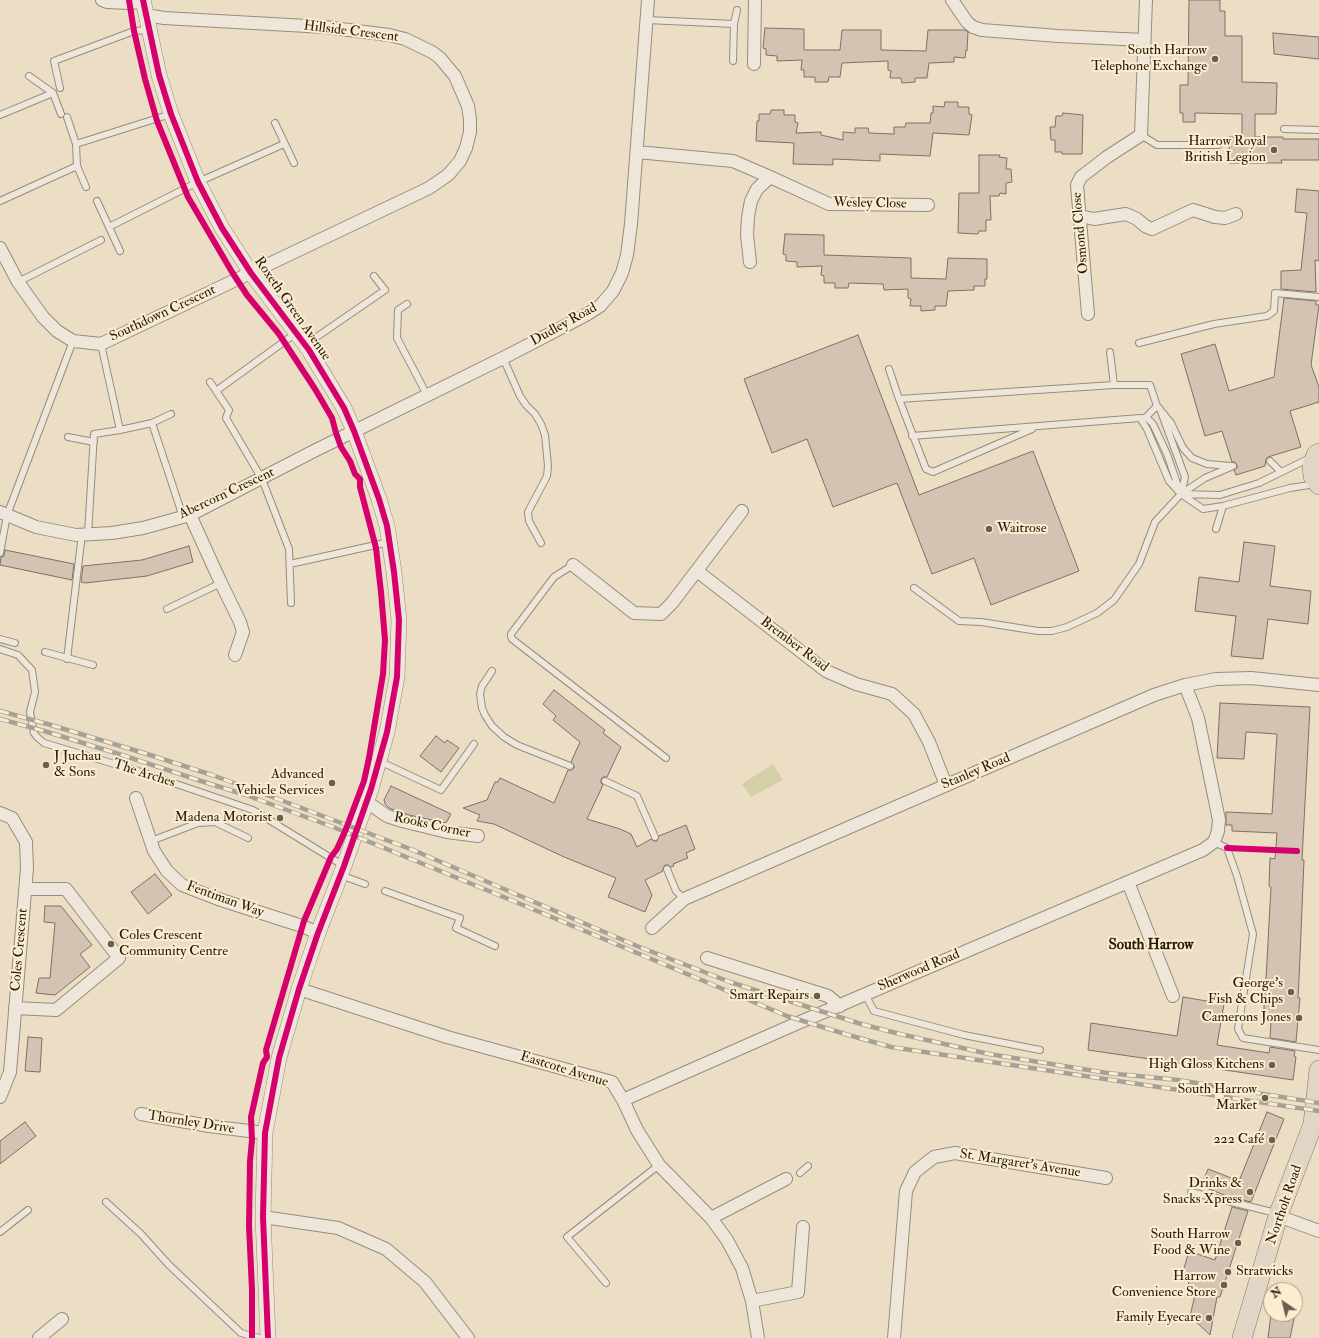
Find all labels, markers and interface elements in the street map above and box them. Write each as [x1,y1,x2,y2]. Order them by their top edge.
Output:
street label: Hillside Crescent [303,18,399,46]
place label: South Harrow Telephone Exchange [1091,43,1207,76]
marker: South Harrow Telephone Exchange [1210,54,1220,64]
place label: Harrow Royal British Legion [1184,134,1266,166]
marker: Harrow Royal British Legion [1269,145,1279,155]
street label: Osmond Close [1069,191,1093,275]
street label: Wesley Close [833,195,907,213]
street label: Roxeth Green Avenue [250,254,334,364]
street label: Southdown Crescent [107,282,219,346]
street label: Dudley Road [528,300,600,350]
street label: Abercorn Crescent [176,464,278,524]
place label: Waitrose [997,521,1047,537]
marker: Waitrose [984,524,994,534]
street label: Brember Road [757,614,831,676]
place label: J Juchau & Sons [54,749,101,782]
street label: Stanley Road [939,750,1013,794]
street label: The Arches [111,756,177,792]
marker: J Juchau & Sons [41,760,51,770]
place label: Advanced Vehicle Services [235,767,324,800]
marker: Advanced Vehicle Services [327,778,337,788]
place label: Madena Motorist [175,810,272,826]
street label: Rooks Corner [392,810,472,842]
marker: Madena Motorist [275,813,285,823]
street label: Fentiman Way [184,878,266,922]
street label: Coles Crescent [8,908,32,992]
place label: Coles Crescent Community Centre [119,928,228,960]
district label: South Harrow [1108,937,1194,955]
marker: Coles Crescent Community Centre [106,939,116,949]
street label: Sherwood Road [876,946,962,996]
place label: George's Fish & Chips [1208,976,1283,1008]
marker: George's Fish & Chips [1286,987,1296,997]
place label: Smart Repairs [730,988,809,1004]
marker: Smart Repairs [812,991,822,1001]
place label: Camerons Jones [1202,1010,1291,1026]
marker: Camerons Jones [1294,1013,1304,1023]
street label: Eastcote Avenue [518,1049,610,1091]
place label: High Gloss Kitchens [1148,1057,1264,1073]
marker: High Gloss Kitchens [1267,1060,1277,1070]
place label: South Harrow Market [1178,1082,1257,1114]
marker: South Harrow Market [1260,1093,1270,1103]
street label: Thornley Drive [146,1108,236,1138]
place label: 222 Café [1214,1132,1264,1148]
marker: 222 Café [1267,1135,1277,1145]
street label: St. Margaret's Avenue [958,1146,1082,1182]
street label: Northolt Road [1264,1163,1306,1247]
place label: Drinks & Snacks Xpress [1163,1176,1242,1208]
marker: Drinks & Snacks Xpress [1245,1187,1255,1197]
place label: South Harrow Food & Wine [1151,1227,1230,1260]
marker: South Harrow Food & Wine [1233,1238,1243,1248]
place label: Stratwicks [1236,1264,1293,1280]
marker: Stratwicks [1223,1267,1233,1277]
place label: Harrow Convenience Store [1112,1269,1216,1302]
marker: Harrow Convenience Store [1219,1280,1229,1290]
north arrow [1263,1282,1303,1322]
text: N [1269,1284,1284,1301]
place label: Family Eyecare [1115,1310,1201,1326]
marker: Family Eyecare [1204,1313,1214,1323]

